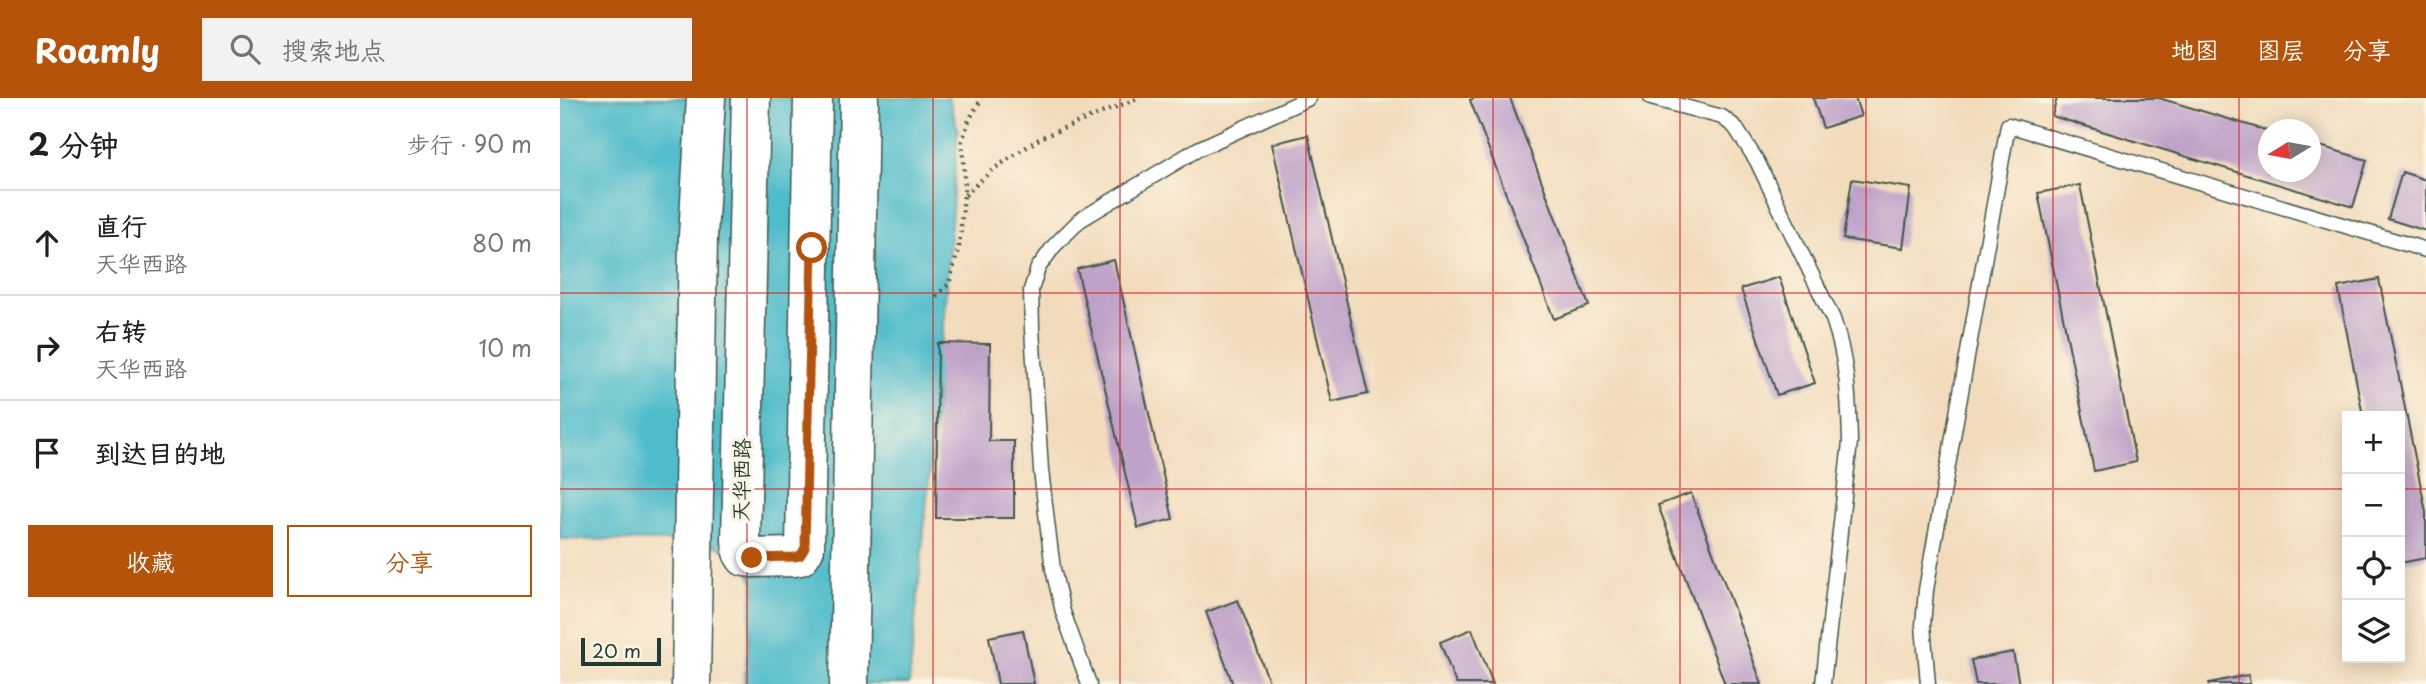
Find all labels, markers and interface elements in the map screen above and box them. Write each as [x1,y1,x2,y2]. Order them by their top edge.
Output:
search box [202,18,692,81]
text: Roamly [35,24,160,74]
icon: search [226,30,264,68]
text: 搜索地点 [282,30,386,69]
text: 地图 [2171,31,2219,67]
text: 图层 [2257,31,2305,67]
text: 分享 [2343,31,2391,67]
north arrow [2258,119,2321,182]
text: 2 分钟 [28,121,119,166]
text: 步行 · 90 m [407,126,532,161]
text: 直行 [95,206,147,245]
icon: ahead [28,224,66,262]
text: 80 m [472,225,532,260]
route start [796,232,827,263]
text: 天华西路 [95,245,187,280]
text: 右转 [95,311,147,350]
icon: right [28,329,66,367]
text: 10 m [478,330,532,365]
text: 天华西路 [95,350,187,385]
map controls [2342,411,2405,663]
button: + [2342,411,2405,474]
text: 到达目的地 [95,433,225,472]
icon: arrive [28,434,66,472]
street label: 天华西路 [723,438,757,522]
button: − [2342,474,2405,537]
button: 收藏 [28,525,273,597]
button: 分享 [287,525,532,597]
button: locate [2342,537,2405,600]
route end [736,542,767,573]
button: layers [2342,600,2405,663]
scale bar [581,635,662,667]
text: 20 m [592,636,641,664]

